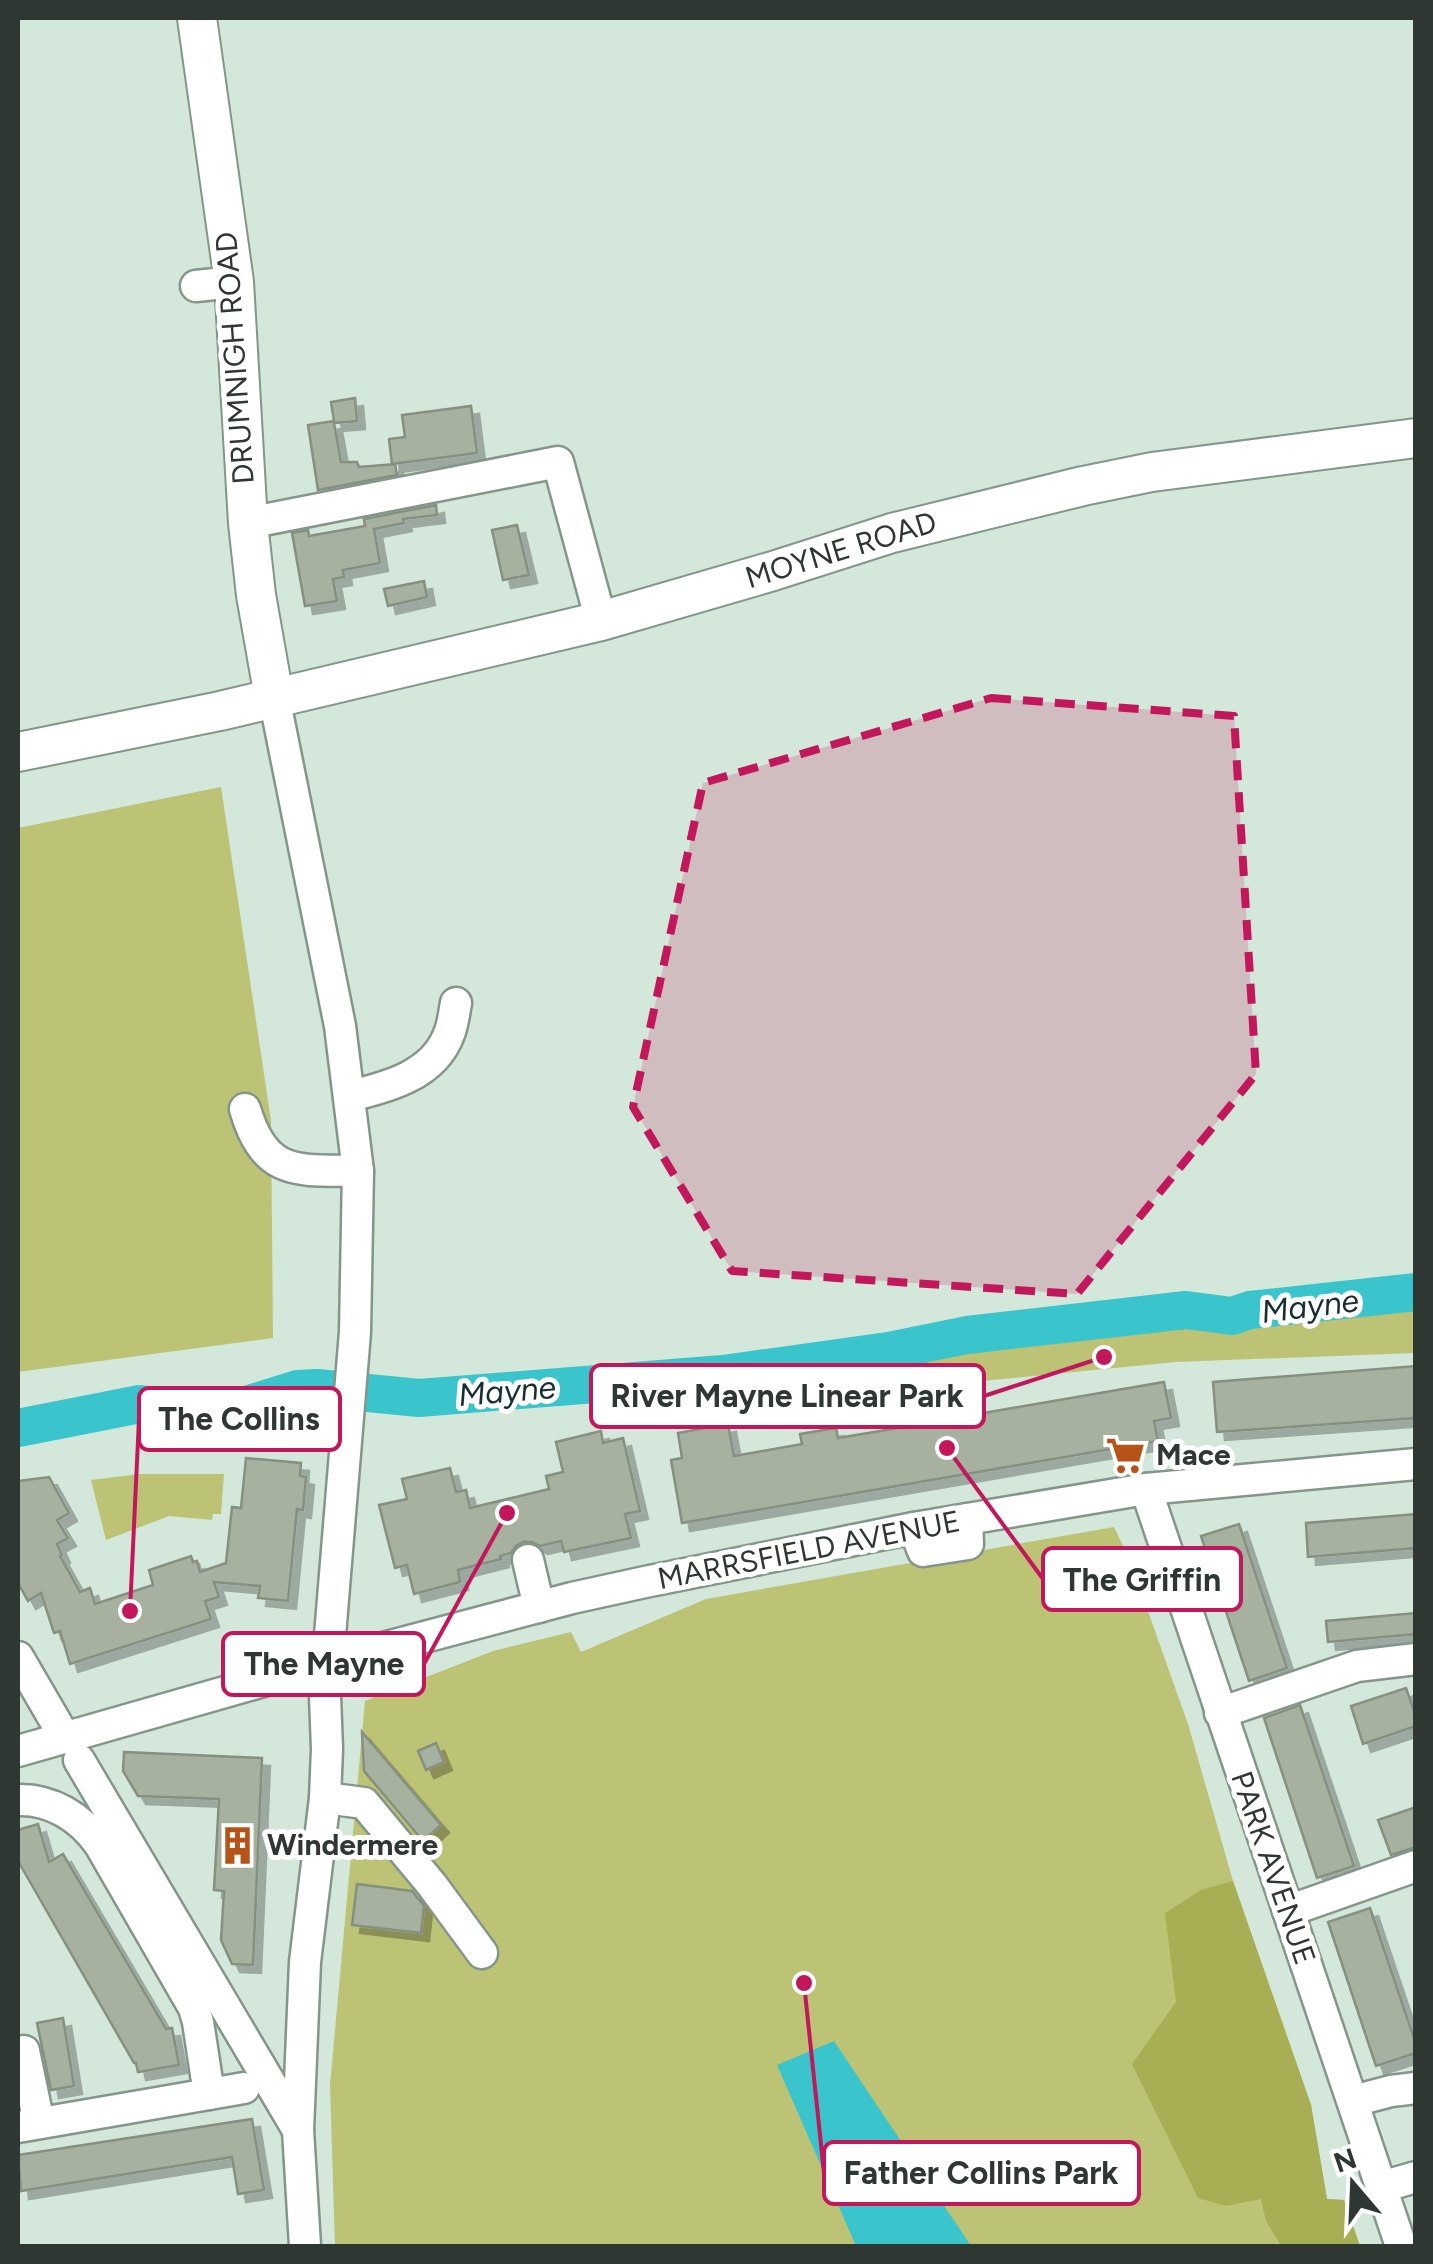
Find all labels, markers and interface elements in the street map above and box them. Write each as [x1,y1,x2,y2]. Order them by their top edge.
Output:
street label: DRUMNIGH ROAD [207,230,262,486]
street label: MOYNE ROAD [741,503,941,596]
water label: Mayne [1259,1281,1361,1331]
callout: River Mayne Linear Park [591,1365,984,1427]
water label: Mayne [457,1368,557,1414]
text: River Mayne Linear Park [610,1377,964,1415]
callout: The Collins [139,1388,340,1450]
text: The Collins [158,1400,320,1438]
supermarket icon: Mace [1105,1434,1147,1476]
place label: Mace [1156,1436,1231,1473]
street label: MARRSFIELD AVENUE [655,1502,963,1597]
callout: The Griffin [1043,1548,1241,1610]
text: The Griffin [1063,1561,1221,1599]
callout: The Mayne [223,1633,424,1695]
text: The Mayne [244,1645,405,1683]
street label: PARK AVENUE [1223,1766,1324,1969]
building icon: Windermere [216,1824,258,1866]
place label: Windermere [267,1826,438,1863]
north arrow [1303,2134,1403,2234]
text: N [1329,2141,1361,2180]
callout: Father Collins Park [824,2142,1139,2204]
text: Father Collins Park [843,2154,1119,2192]

